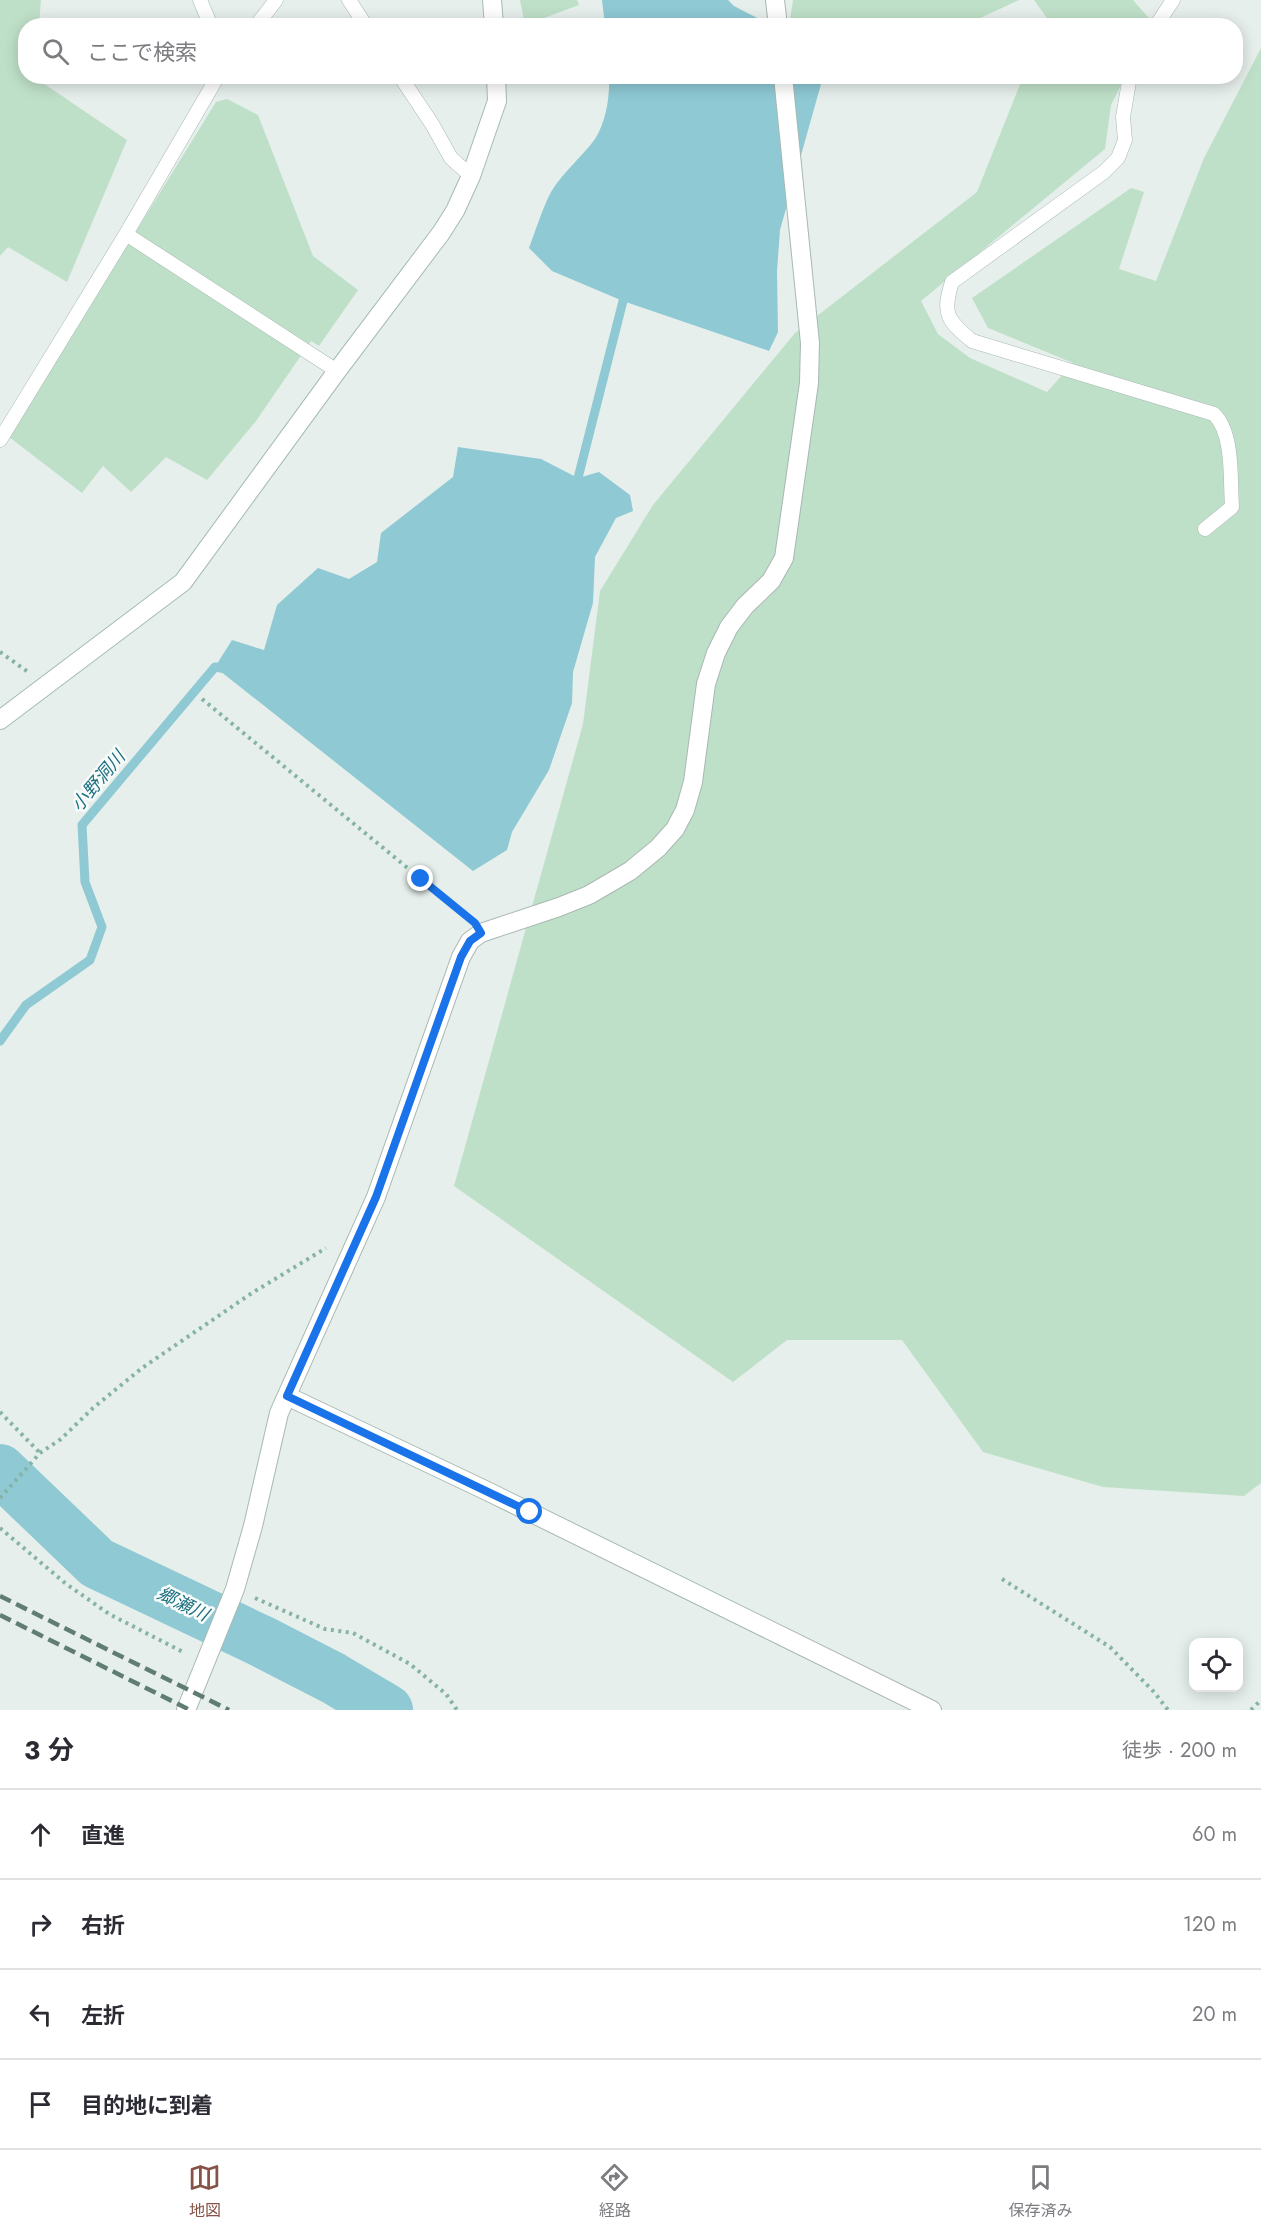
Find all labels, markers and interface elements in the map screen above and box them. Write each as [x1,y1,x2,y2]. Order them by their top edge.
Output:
search box [18,18,1243,84]
icon: search [39,35,72,68]
text: ここで検索 [87,36,197,68]
water label: 小野洞川 [65,744,132,817]
route end [407,865,433,891]
route start [516,1498,542,1524]
water label: 郷瀬川 [153,1580,215,1628]
map controls [1189,1638,1243,1692]
button: locate [1189,1638,1243,1692]
text: 3 分 [24,1731,74,1769]
text: 徒歩 · 200 m [1122,1736,1237,1765]
icon: ahead [24,1818,57,1851]
text: 直進 [81,1819,125,1851]
text: 60 m [1192,1820,1237,1849]
icon: right [24,1908,57,1941]
text: 右折 [81,1909,125,1941]
text: 120 m [1183,1910,1237,1939]
icon: left [24,1998,57,2031]
text: 左折 [81,1999,125,2031]
text: 20 m [1192,2000,1237,2029]
icon: arrive [24,2088,57,2121]
text: 目的地に到着 [81,2089,213,2121]
tab: 地図 [188,2161,221,2222]
tab: 経路 [598,2161,631,2222]
tab: 保存済み [1008,2161,1072,2222]

